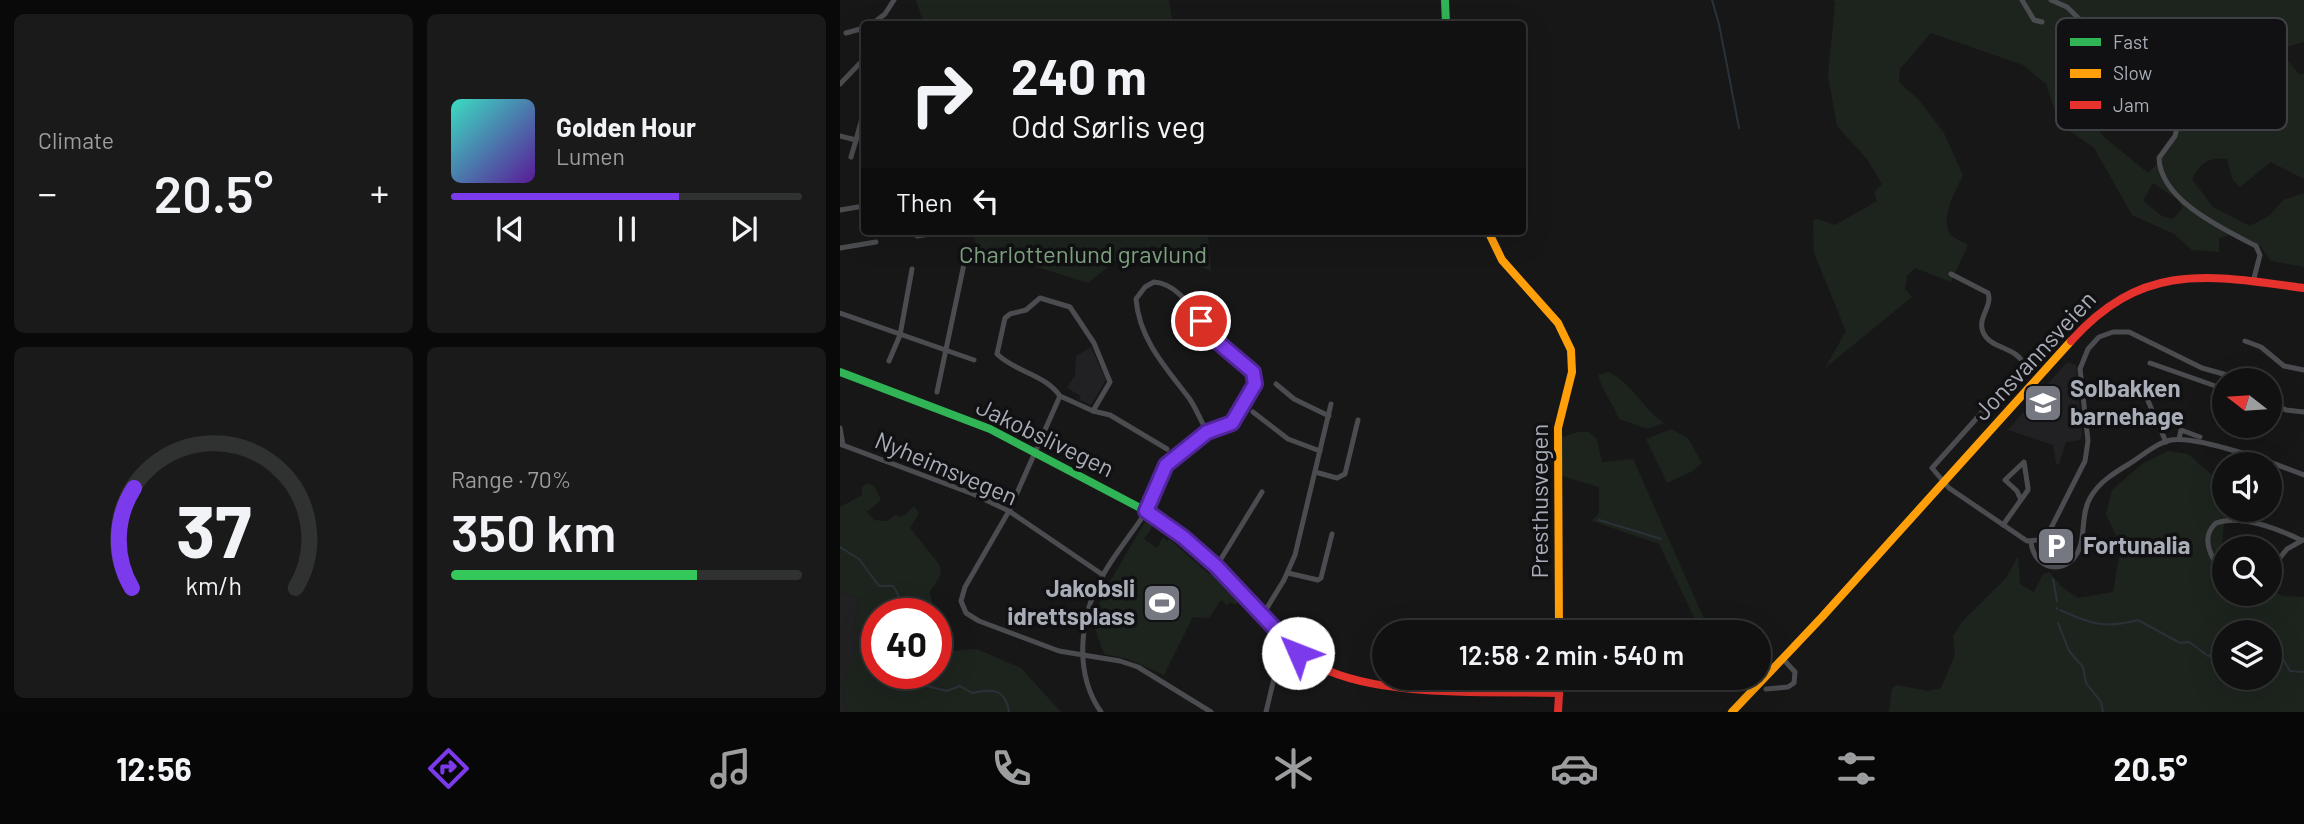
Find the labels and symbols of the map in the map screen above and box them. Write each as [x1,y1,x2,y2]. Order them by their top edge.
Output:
legend [2056,18,2287,130]
text: Fast [2113,30,2149,53]
text: Slow [2113,61,2152,84]
text: Jam [2113,93,2149,116]
park label: Charlottenlund gravlund [959,239,1207,268]
street label: Jonsvannsveien [1967,284,2101,426]
pin [1171,291,1231,351]
north arrow [2212,368,2282,438]
place label: Solbakken barnehage [2070,373,2184,430]
school or university icon: Solbakken barnehage [2022,382,2064,424]
street label: Jakobslivegen [972,391,1119,482]
street label: Presthusvegen [1524,424,1553,578]
street label: Nyheimsvegen [871,425,1022,511]
parking icon: Fortunalia [2035,525,2077,567]
place label: Fortunalia [2083,530,2190,559]
place label: Jakobsli idrettsplass [1007,573,1135,630]
sports icon: Jakobsli idrettsplass [1141,582,1183,624]
speed limit sign: 40 [861,598,952,689]
position arrow [1261,616,1335,690]

